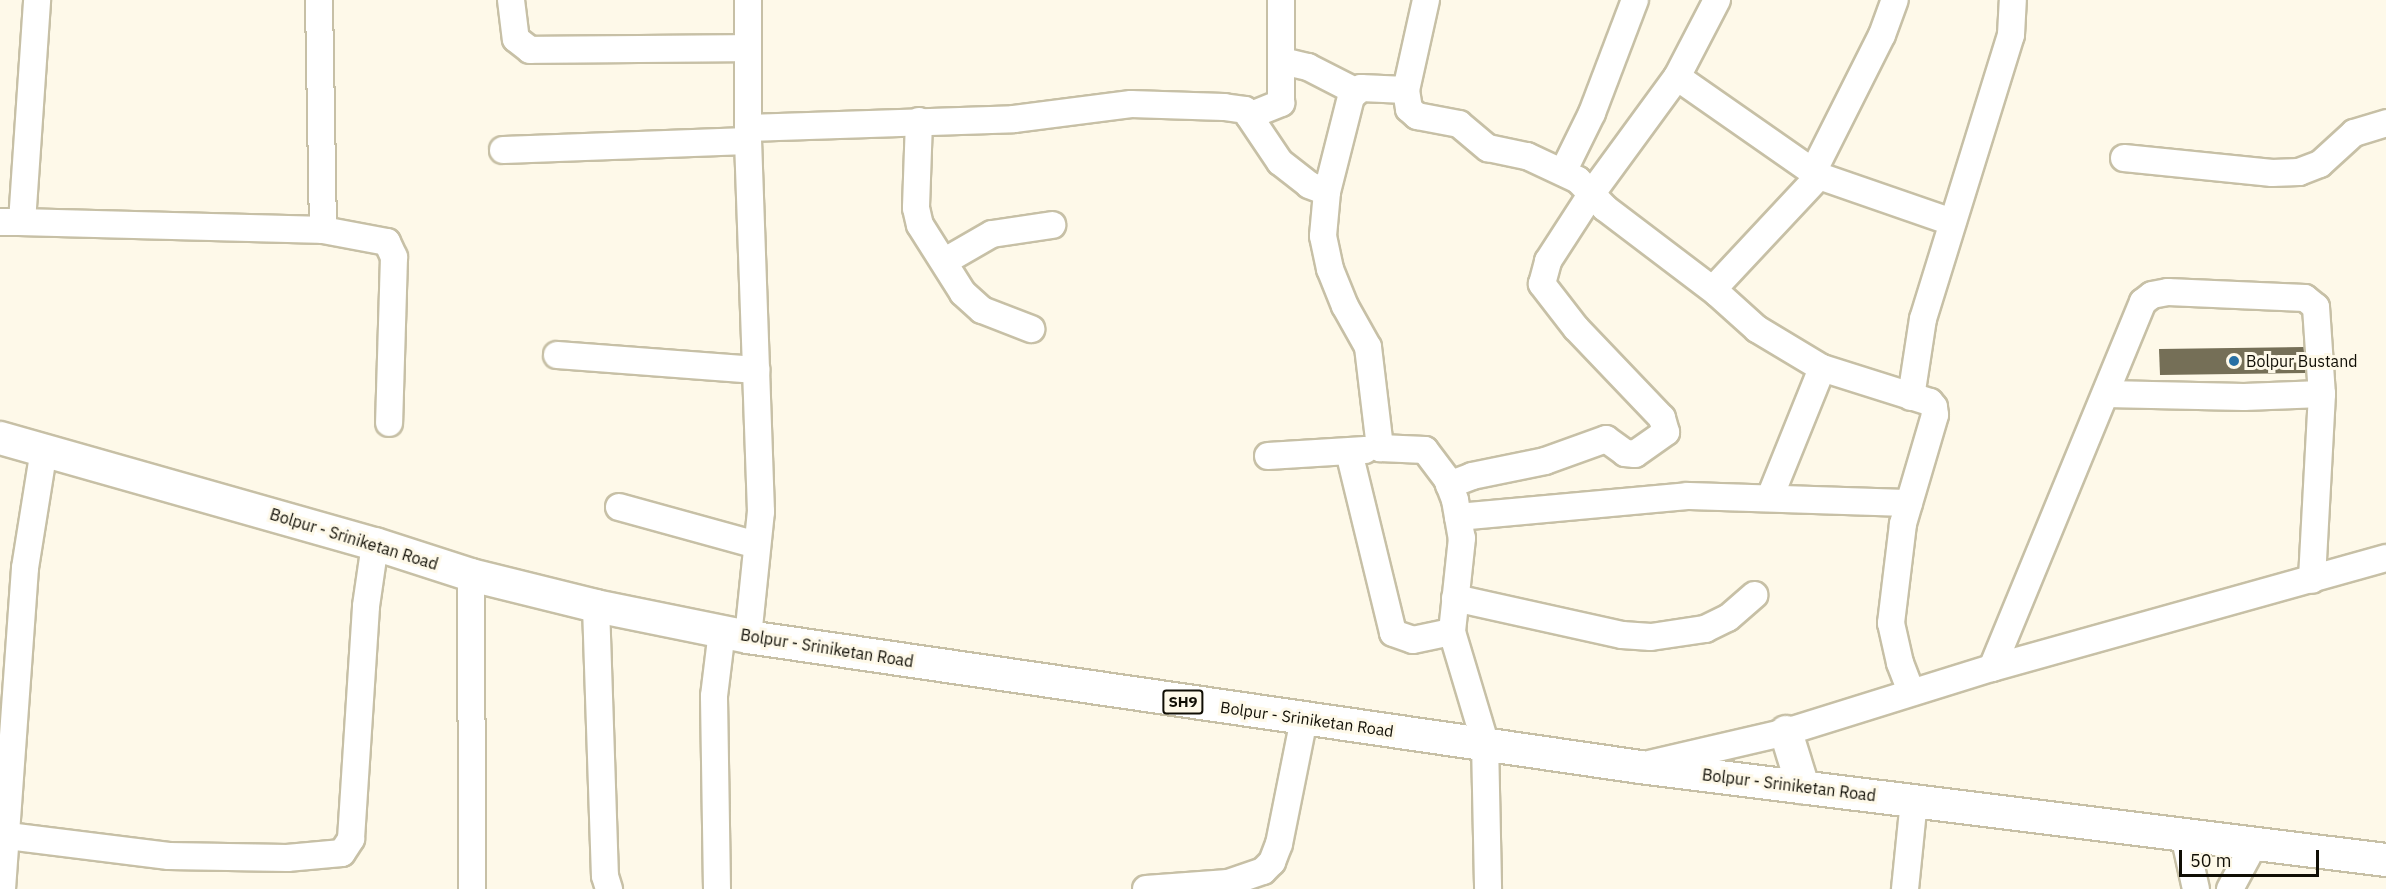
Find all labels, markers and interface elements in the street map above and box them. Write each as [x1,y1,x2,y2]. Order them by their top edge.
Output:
place label: Bolpur Bustand [2246,351,2358,371]
marker: Bolpur Bustand [2227,354,2241,368]
street label: Bolpur - Sriniketan Road [268,504,440,574]
street label: Bolpur - Sriniketan Road [739,625,915,671]
road number: SH9 [1162,690,1204,714]
street label: Bolpur - Sriniketan Road [1219,697,1395,741]
street label: Bolpur - Sriniketan Road [1701,765,1877,805]
scale bar [2182,838,2322,876]
text: 50 m [2190,849,2232,872]

